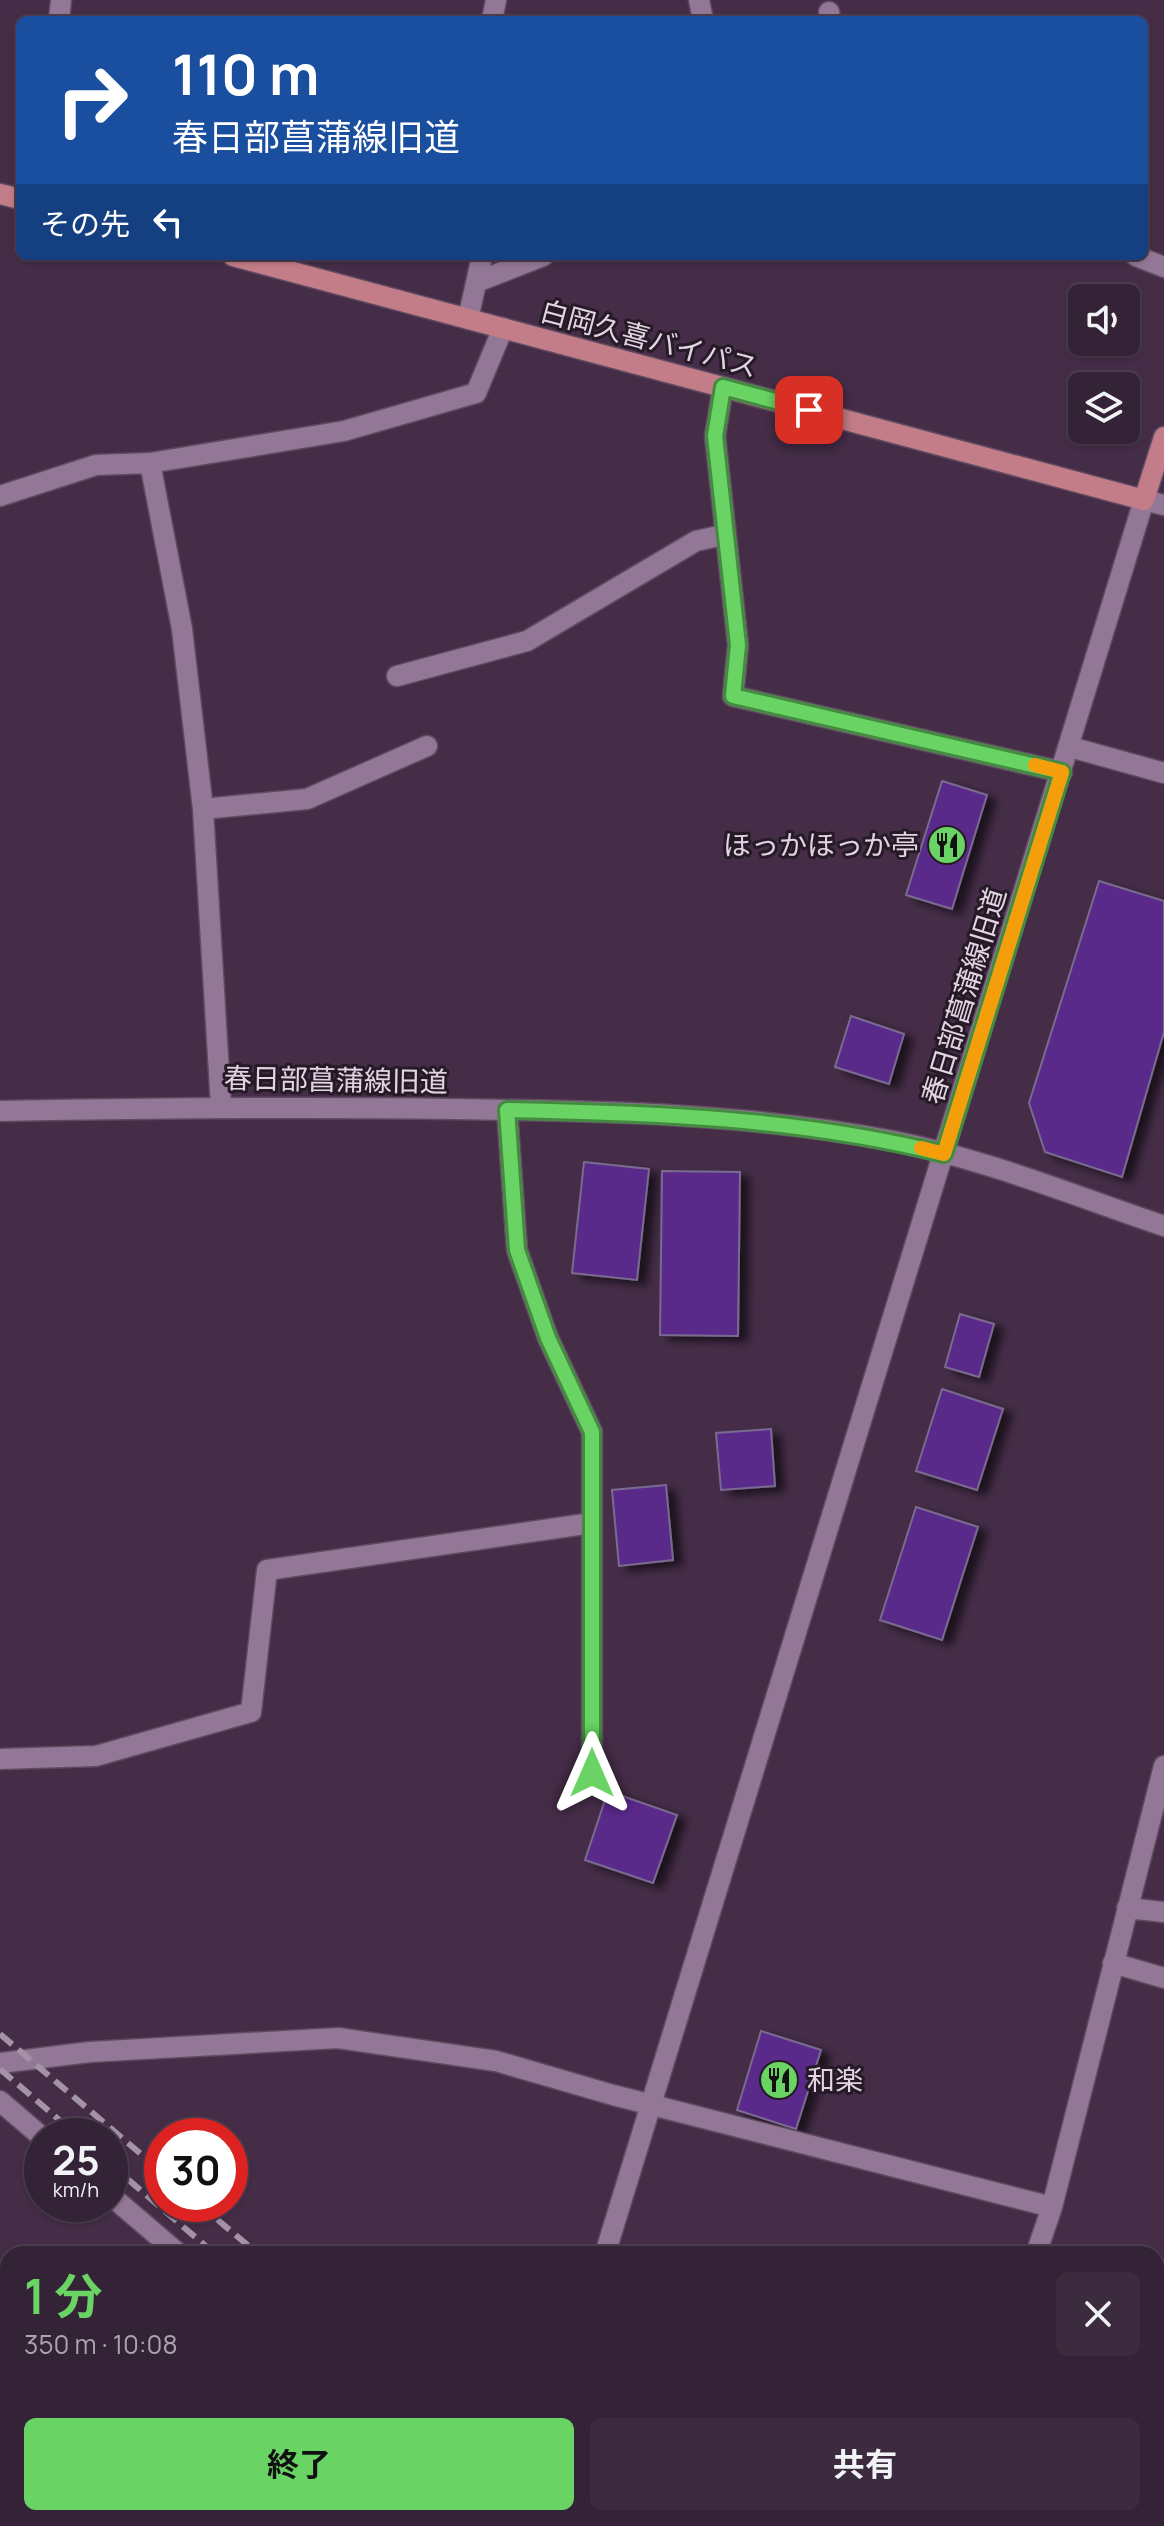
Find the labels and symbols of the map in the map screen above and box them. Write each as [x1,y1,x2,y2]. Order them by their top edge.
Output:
street label: 白岡久喜バイパス [536,291,762,385]
pin [775,376,843,444]
restaurant icon: ほっかほっか亭 [926,824,968,866]
place label: ほっかほっか亭 [723,825,919,863]
street label: 春日部菖蒲線旧道 [912,883,1014,1108]
street label: 春日部菖蒲線旧道 [224,1058,448,1100]
position arrow [550,1731,634,1815]
restaurant icon: 和楽 [758,2059,800,2101]
place label: 和楽 [807,2060,863,2098]
speed limit sign: 30 [144,2118,248,2222]

